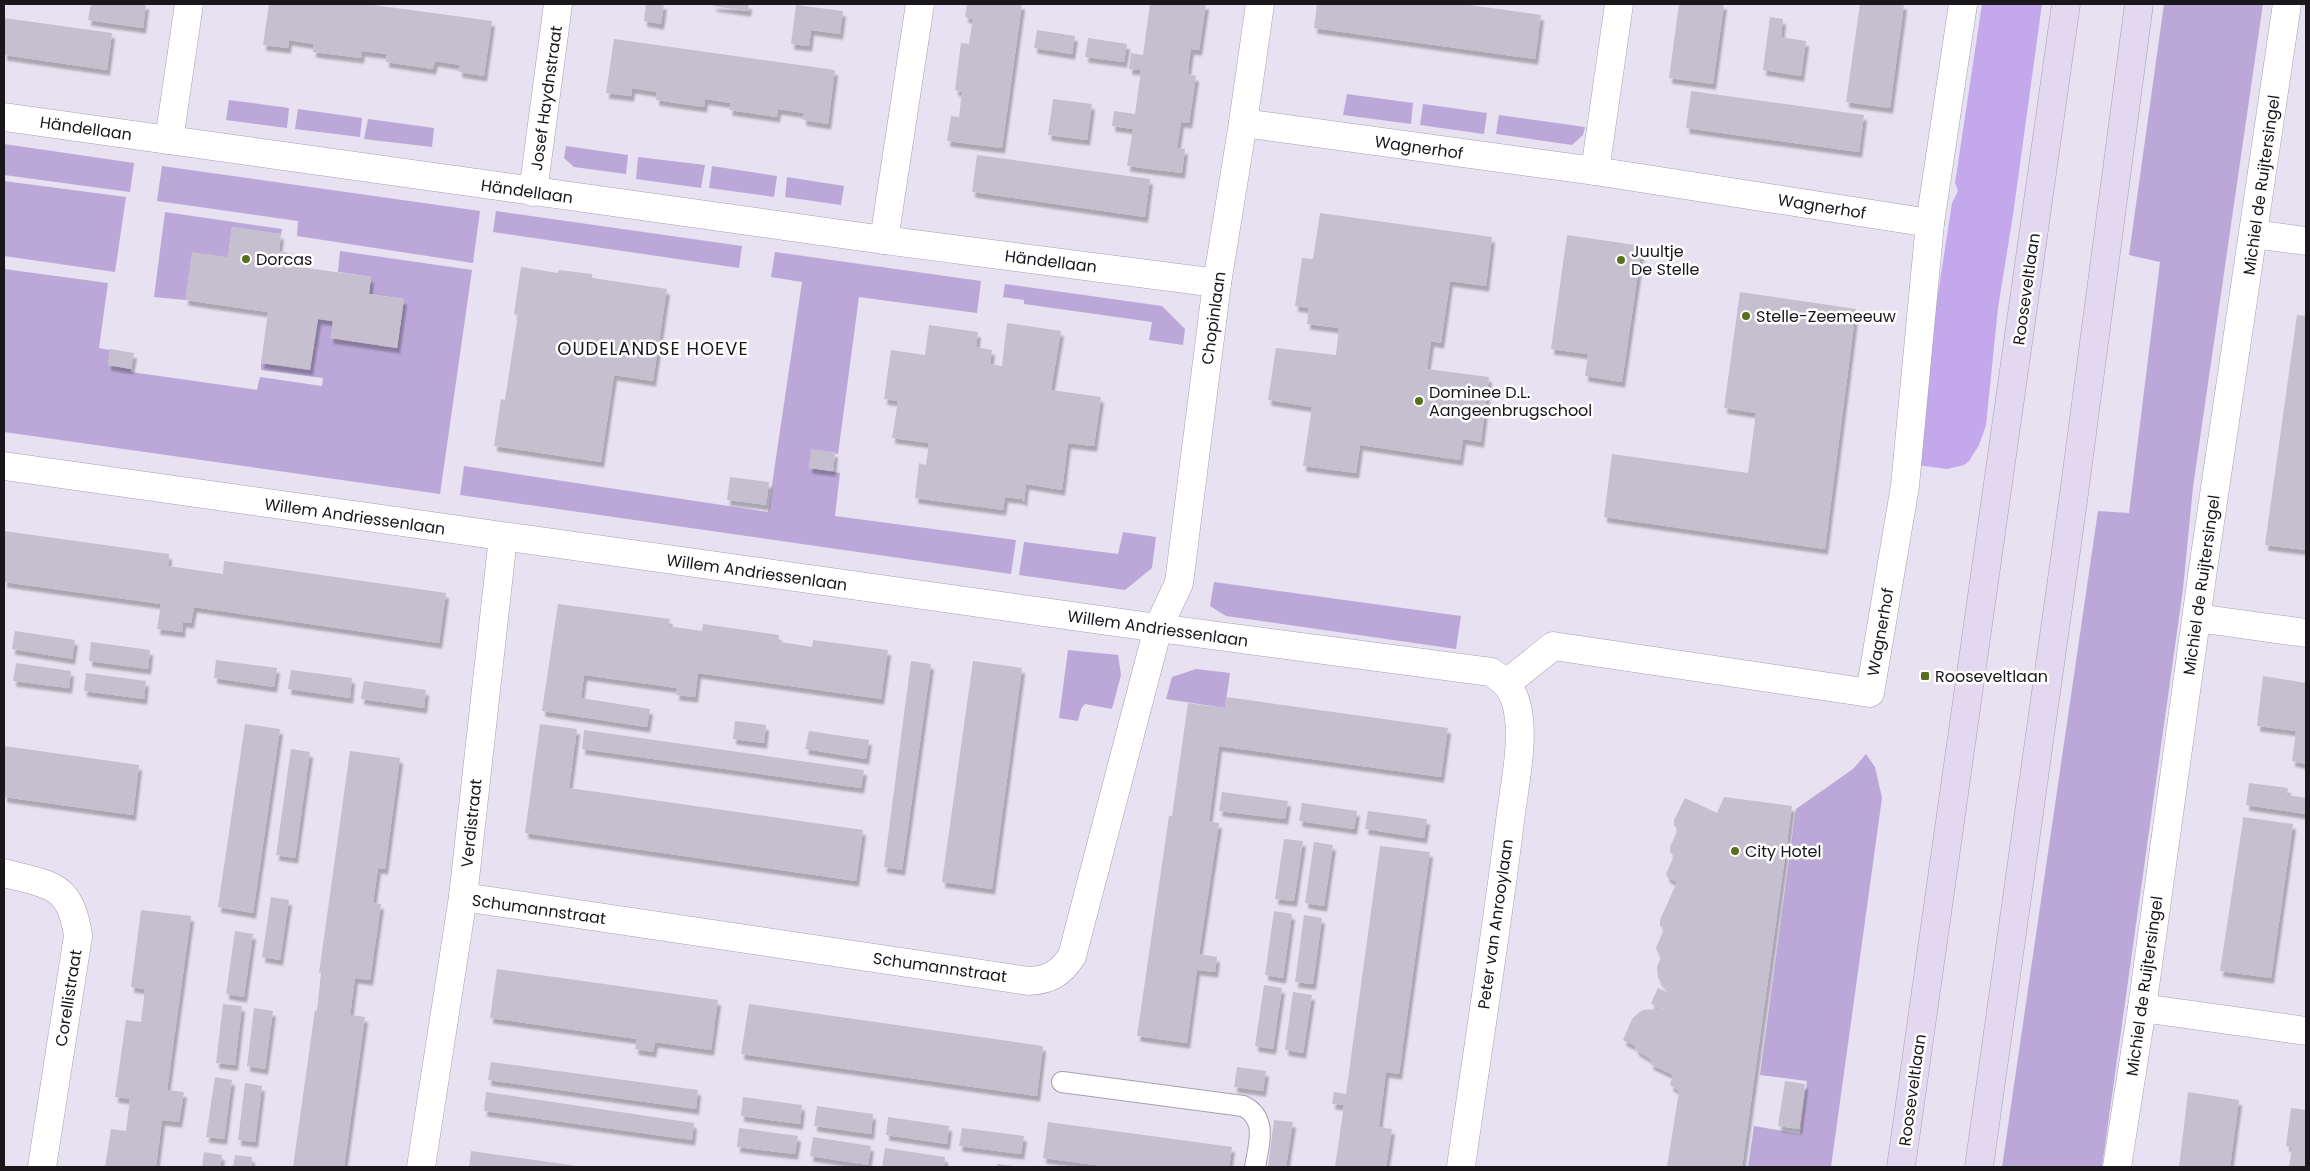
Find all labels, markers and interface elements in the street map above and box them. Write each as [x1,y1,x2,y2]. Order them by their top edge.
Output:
street label: Josef Haydnstraat [525,24,568,172]
street label: Michiel de Ruijtersingel [2237,94,2286,277]
street label: Händellaan [38,111,133,146]
street label: Wagnerhof [1373,130,1465,165]
street label: Händellaan [479,174,574,209]
street label: Wagnerhof [1776,188,1868,225]
street label: Rooseveltlaan [2007,232,2046,347]
place label: Juultje De Stelle [1631,240,1700,281]
street label: Händellaan [1004,244,1098,279]
place label: Dorcas [256,248,312,271]
marker: Dorcas [240,253,252,265]
marker: Juultje De Stelle [1615,254,1627,266]
street label: Chopinlaan [1196,270,1231,366]
place label: Stelle-Zeemeeuw [1756,305,1896,328]
marker: Stelle-Zeemeeuw [1740,310,1752,322]
district label: OUDELANDSE HOEVE [557,336,749,361]
place label: Dominee D.L. Aangeenbrugschool [1429,381,1592,422]
marker: Dominee D.L. Aangeenbrugschool [1413,395,1425,407]
street label: Willem Andriessenlaan [263,492,447,541]
street label: Michiel de Ruijtersingel [2177,494,2226,677]
street label: Willem Andriessenlaan [665,548,849,597]
street label: Wagnerhof [1861,586,1900,678]
street label: Willem Andriessenlaan [1066,604,1250,653]
place label: Rooseveltlaan [1935,665,2048,688]
marker: Rooseveltlaan [1919,670,1931,682]
street label: Verdistraat [455,777,488,869]
street label: Peter van Anrooylaan [1472,837,1519,1011]
place label: City Hotel [1745,840,1821,863]
marker: City Hotel [1729,845,1741,857]
street label: Schumannstraat [471,889,608,930]
street label: Michiel de Ruijtersingel [2120,895,2169,1078]
street label: Schumannstraat [872,947,1009,988]
street label: Corellistraat [49,948,88,1048]
street label: Rooseveltlaan [1893,1033,1932,1148]

